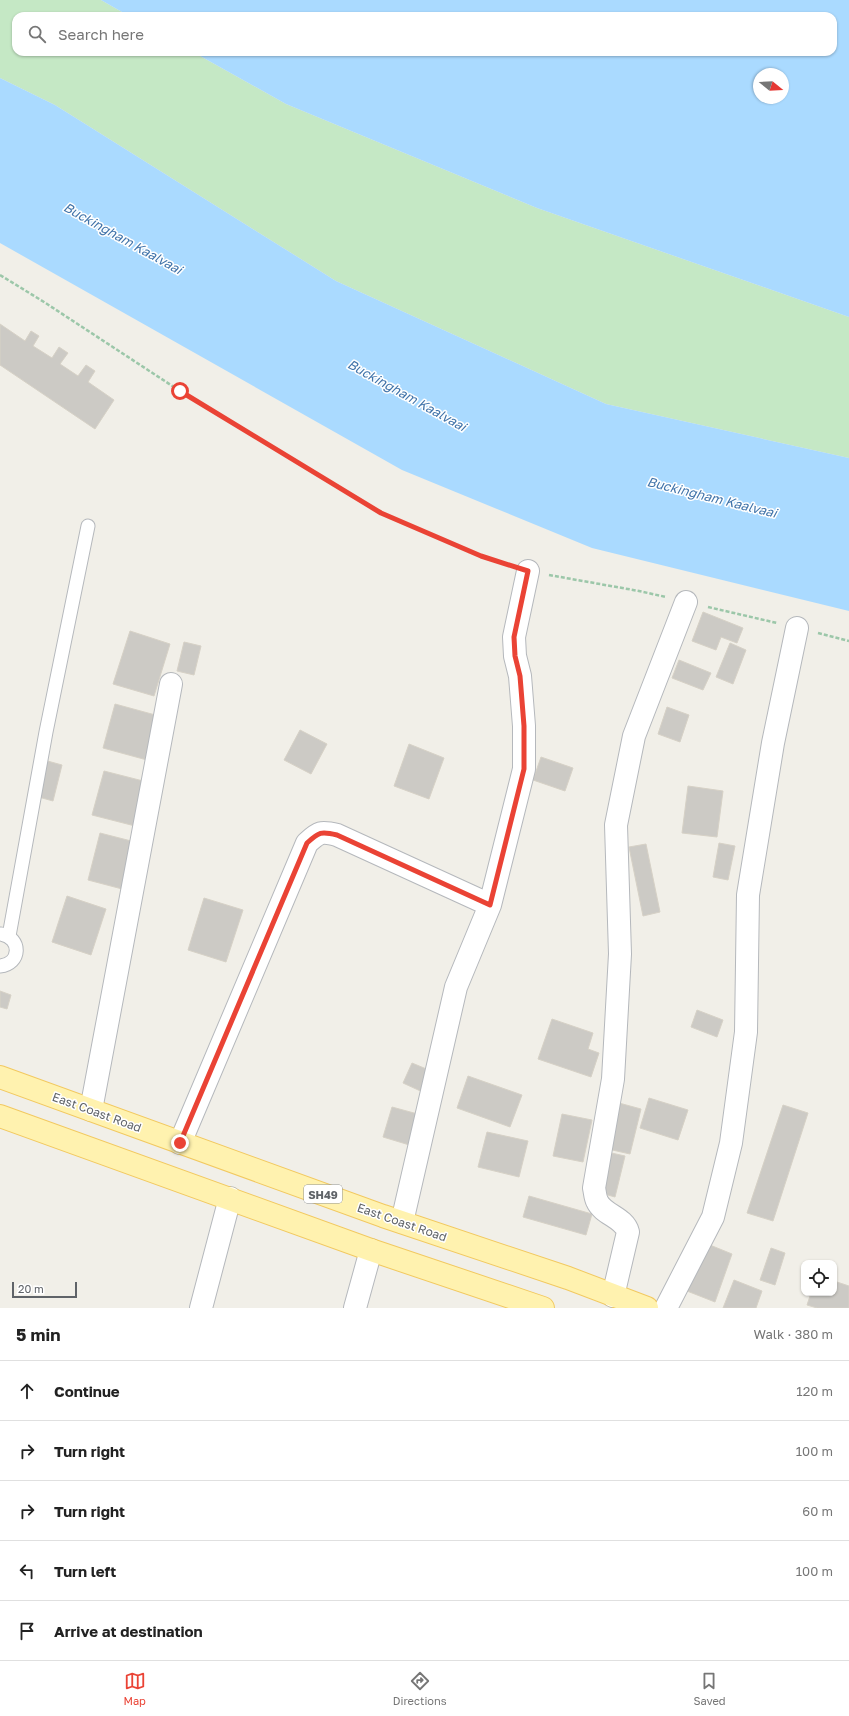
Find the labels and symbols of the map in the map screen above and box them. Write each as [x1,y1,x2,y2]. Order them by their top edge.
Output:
north arrow [753,68,789,104]
water label: Buckingham Kaalvaai [61,199,186,278]
water label: Buckingham Kaalvaai [345,356,470,435]
route start [171,382,189,400]
water label: Buckingham Kaalvaai [646,473,780,521]
street label: East Coast Road [50,1089,144,1135]
route end [171,1134,189,1152]
road number: SH49 [304,1185,342,1203]
street label: East Coast Road [355,1200,449,1244]
scale bar [12,1280,77,1299]

